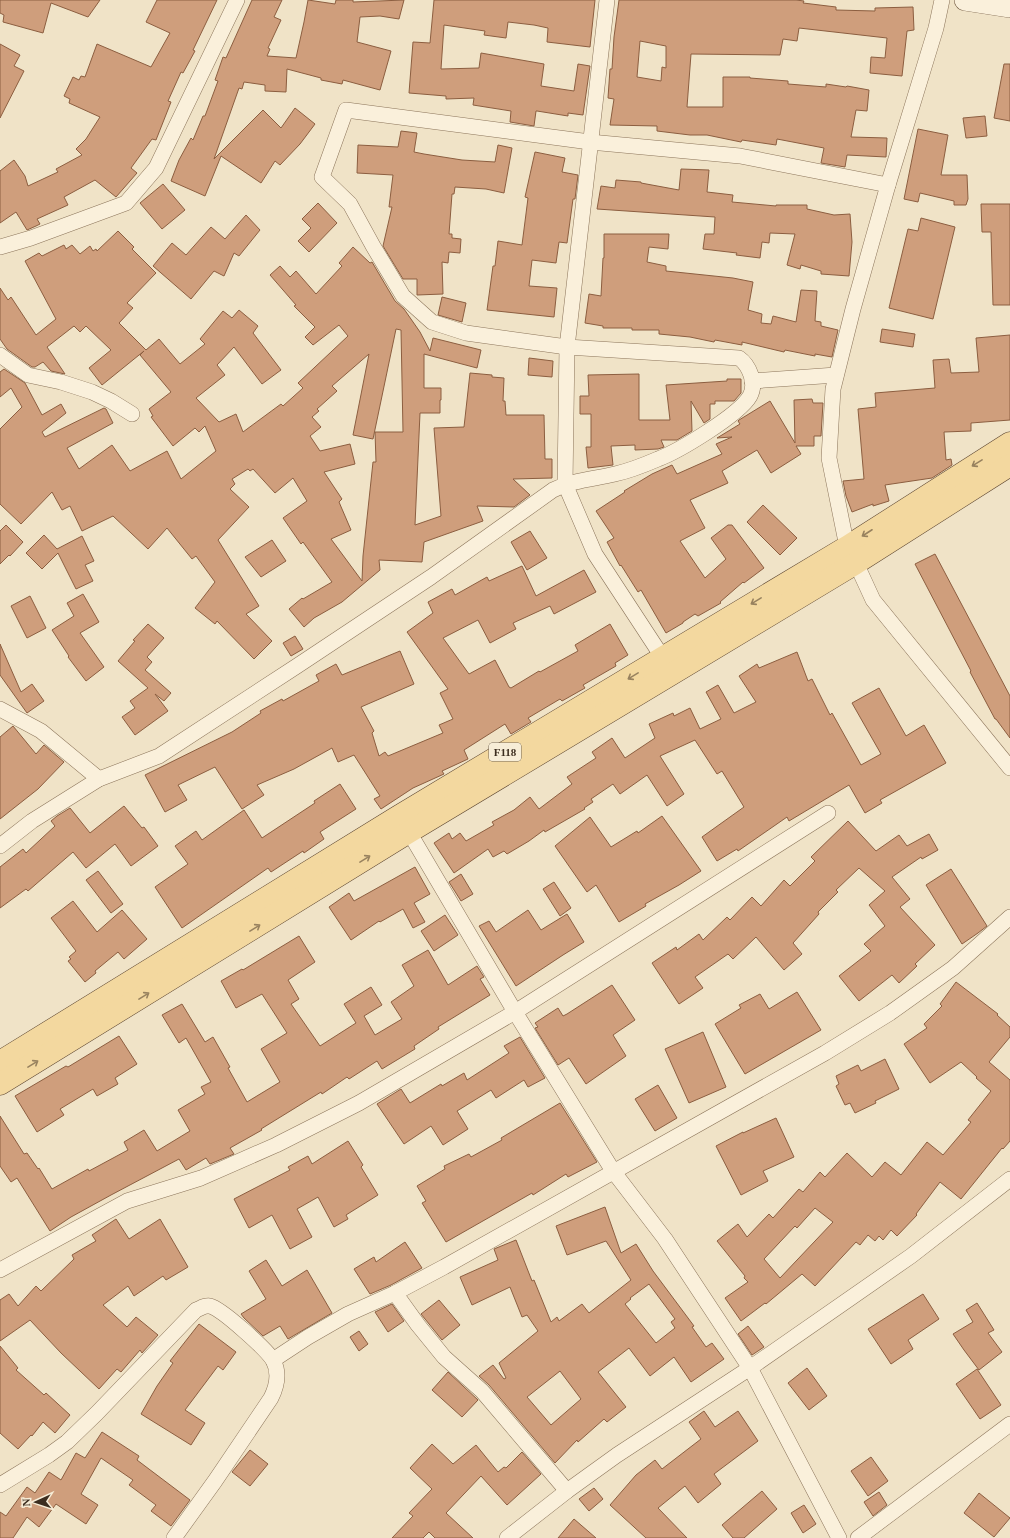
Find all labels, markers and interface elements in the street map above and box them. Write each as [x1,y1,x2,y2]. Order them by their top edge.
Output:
one-way arrow [971,460,983,468]
one-way arrow [861,530,873,538]
one-way arrow [750,598,762,606]
one-way arrow [627,672,639,680]
road number: F118 [489,743,521,761]
one-way arrow [359,855,370,863]
one-way arrow [249,923,261,931]
one-way arrow [138,991,150,999]
one-way arrow [27,1059,39,1067]
north arrow [16,1482,56,1522]
text: N [20,1498,32,1507]

